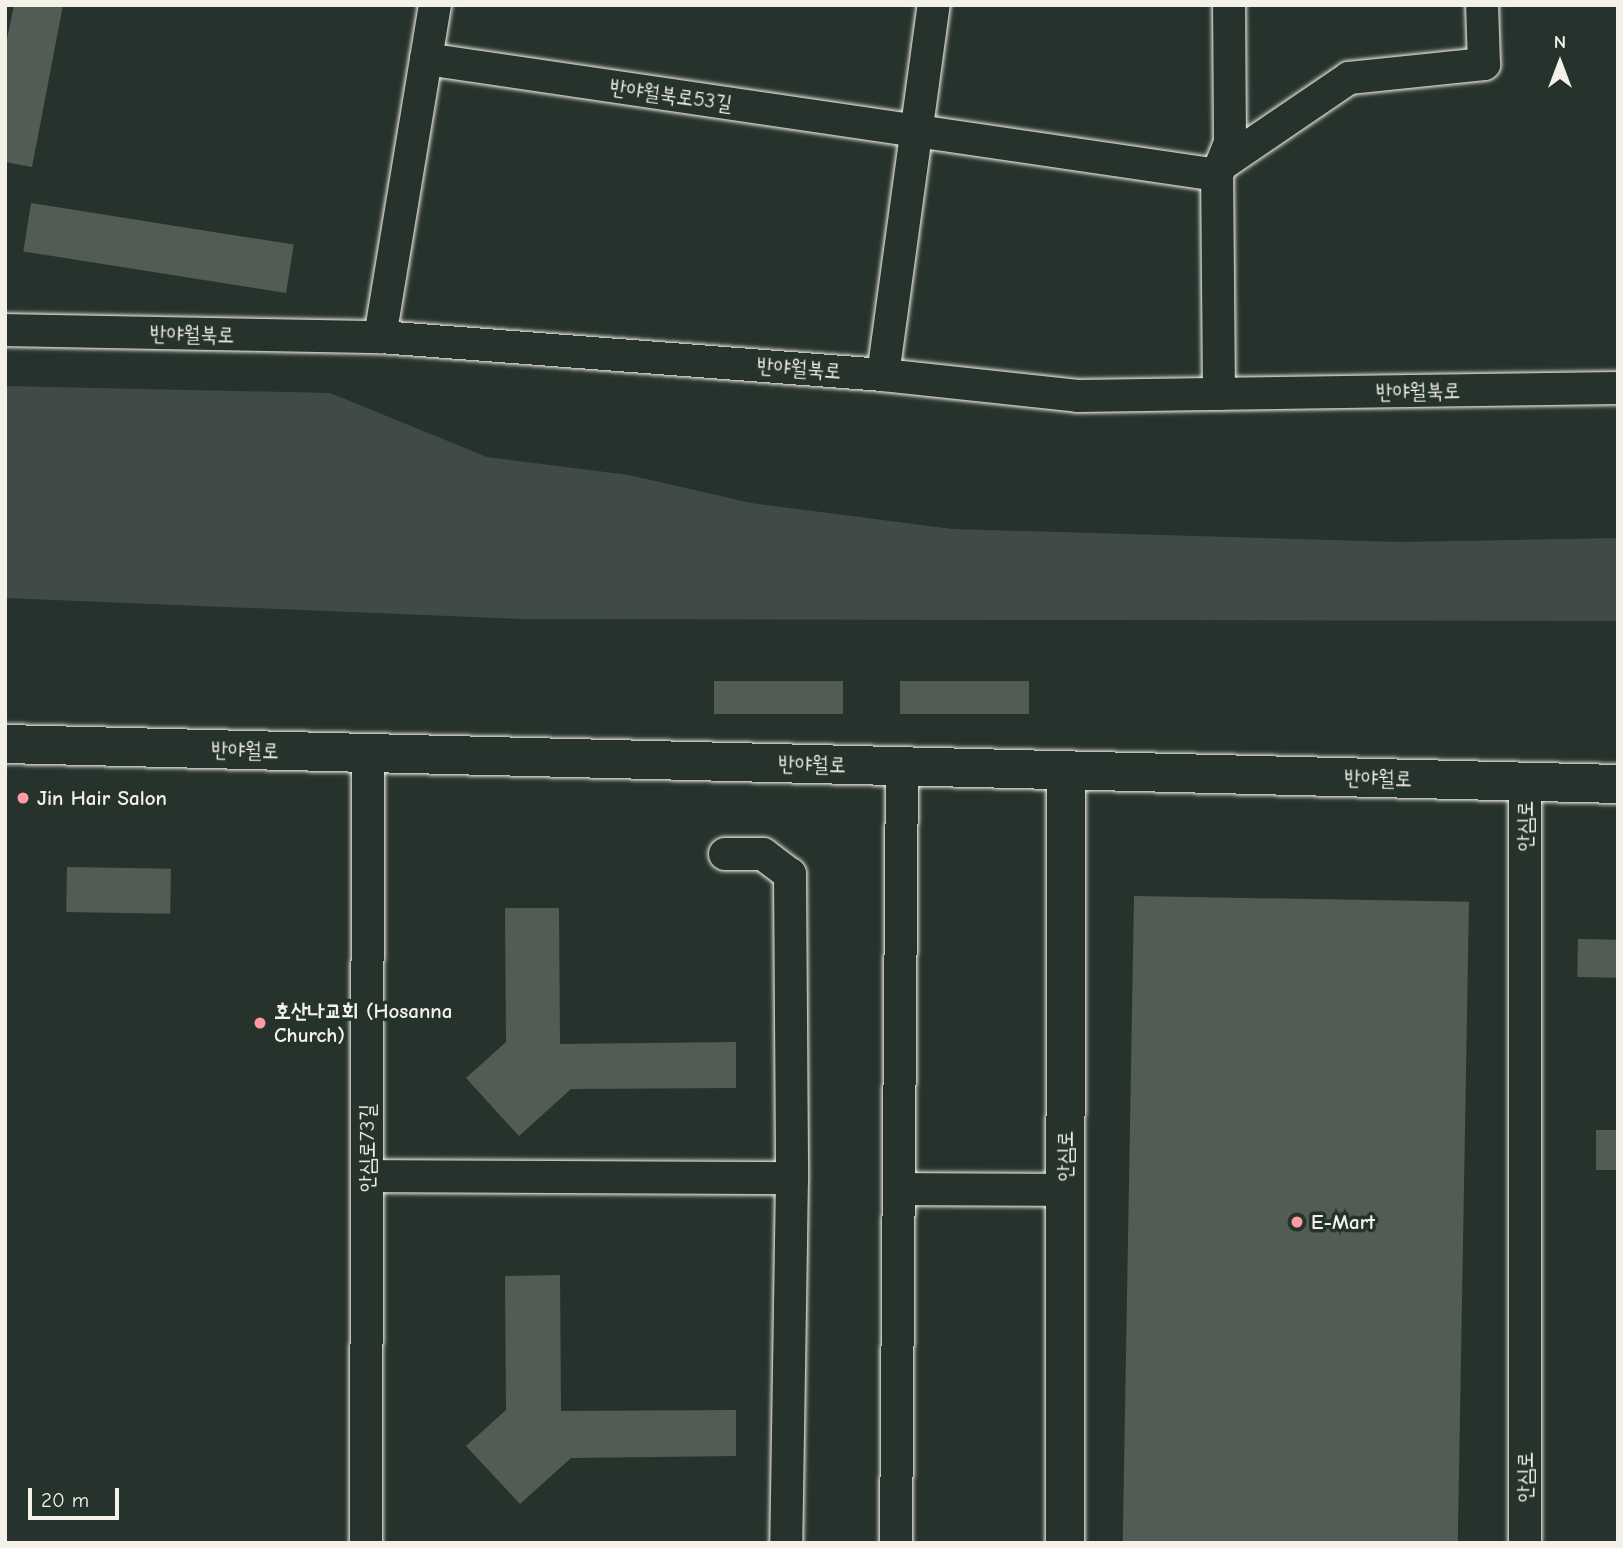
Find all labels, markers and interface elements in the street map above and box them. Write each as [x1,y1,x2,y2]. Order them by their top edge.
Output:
north arrow [1525,28,1595,98]
text: N [1554,31,1566,53]
street label: 반야월북로53길 [608,74,734,116]
street label: 반야월북로 [150,321,234,347]
street label: 반야월북로 [756,352,842,384]
street label: 반야월북로 [1376,378,1460,404]
street label: 반야월로 [211,737,279,763]
street label: 반야월로 [778,751,846,777]
street label: 반야월로 [1344,765,1412,791]
place label: Jin Hair Salon [37,785,167,811]
marker: Jin Hair Salon [15,790,31,806]
street label: 안심로 [1512,801,1538,851]
place label: 호산나교회 (Hosanna Church) [274,998,452,1048]
marker: 호산나교회 (Hosanna Church) [252,1015,268,1031]
street label: 안심로73길 [354,1104,380,1192]
street label: 안심로 [1052,1131,1078,1181]
place label: E-Mart [1311,1209,1375,1235]
marker: E-Mart [1289,1214,1305,1230]
street label: 안심로 [1512,1452,1538,1502]
scale bar [32,1474,122,1518]
text: 20 m [41,1488,89,1512]

